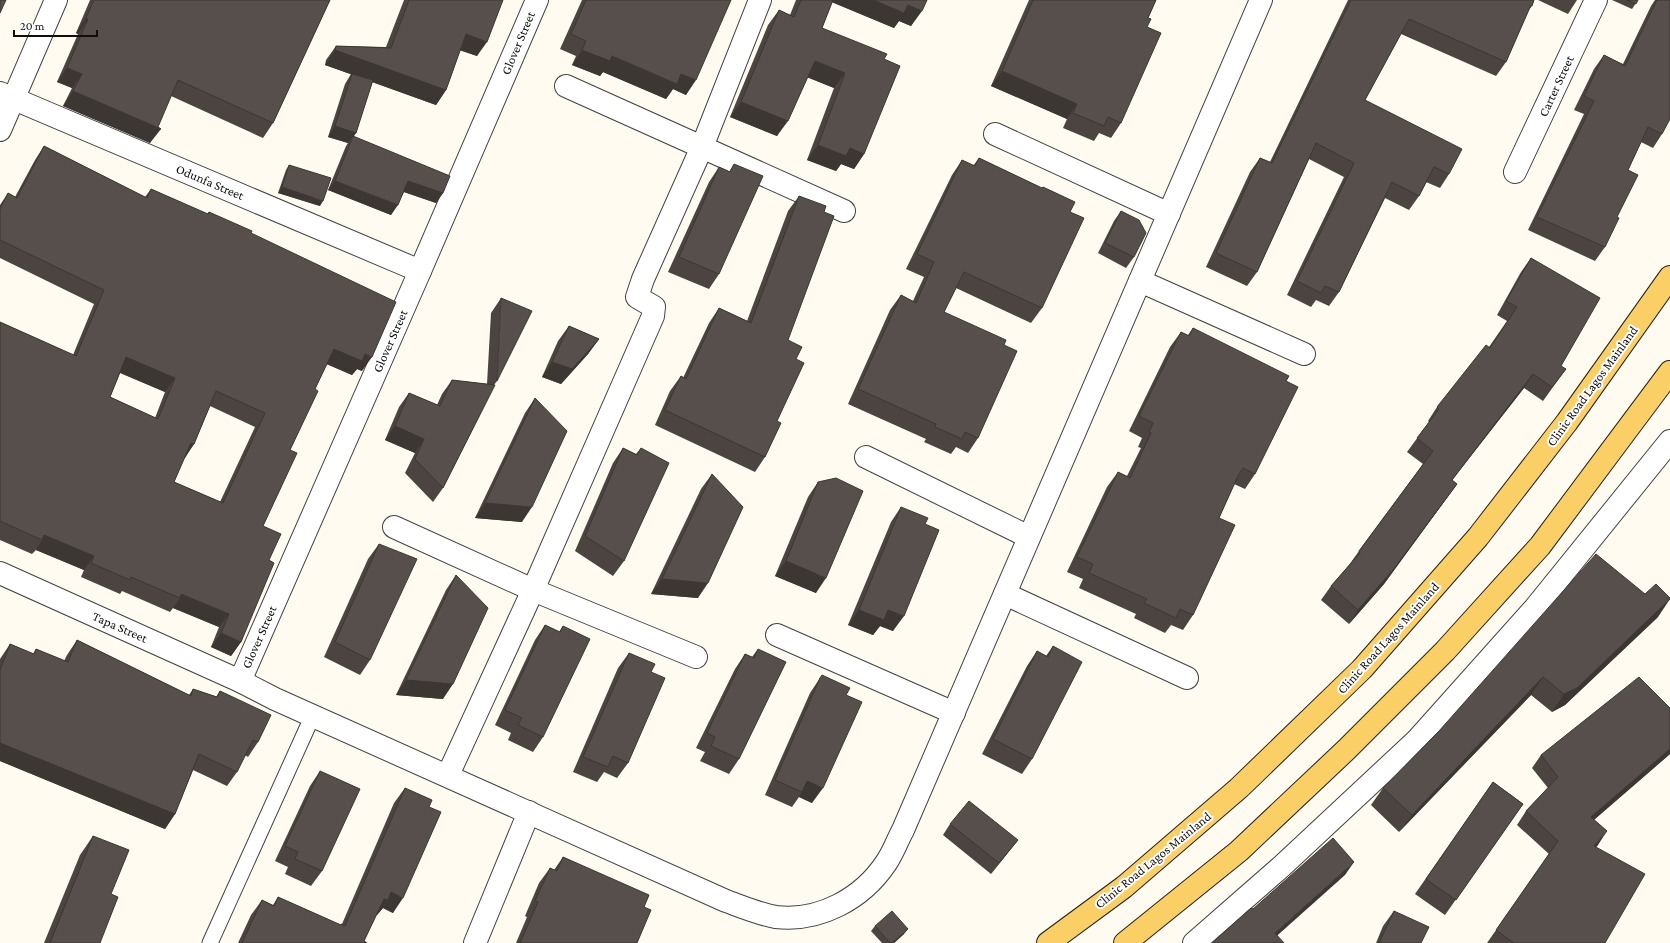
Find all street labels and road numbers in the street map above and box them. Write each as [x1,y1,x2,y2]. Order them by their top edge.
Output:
street label: Glover Street [498,9,538,77]
street label: Carter Street [1535,52,1577,119]
street label: Odunfa Street [174,161,247,203]
street label: Glover Street [369,307,411,375]
street label: Clinic Road Lagos Mainland [1543,323,1641,449]
street label: Clinic Road Lagos Mainland [1334,579,1442,697]
street label: Glover Street [238,603,280,671]
street label: Tapa Street [90,608,150,646]
street label: Clinic Road Lagos Mainland [1092,809,1214,911]

